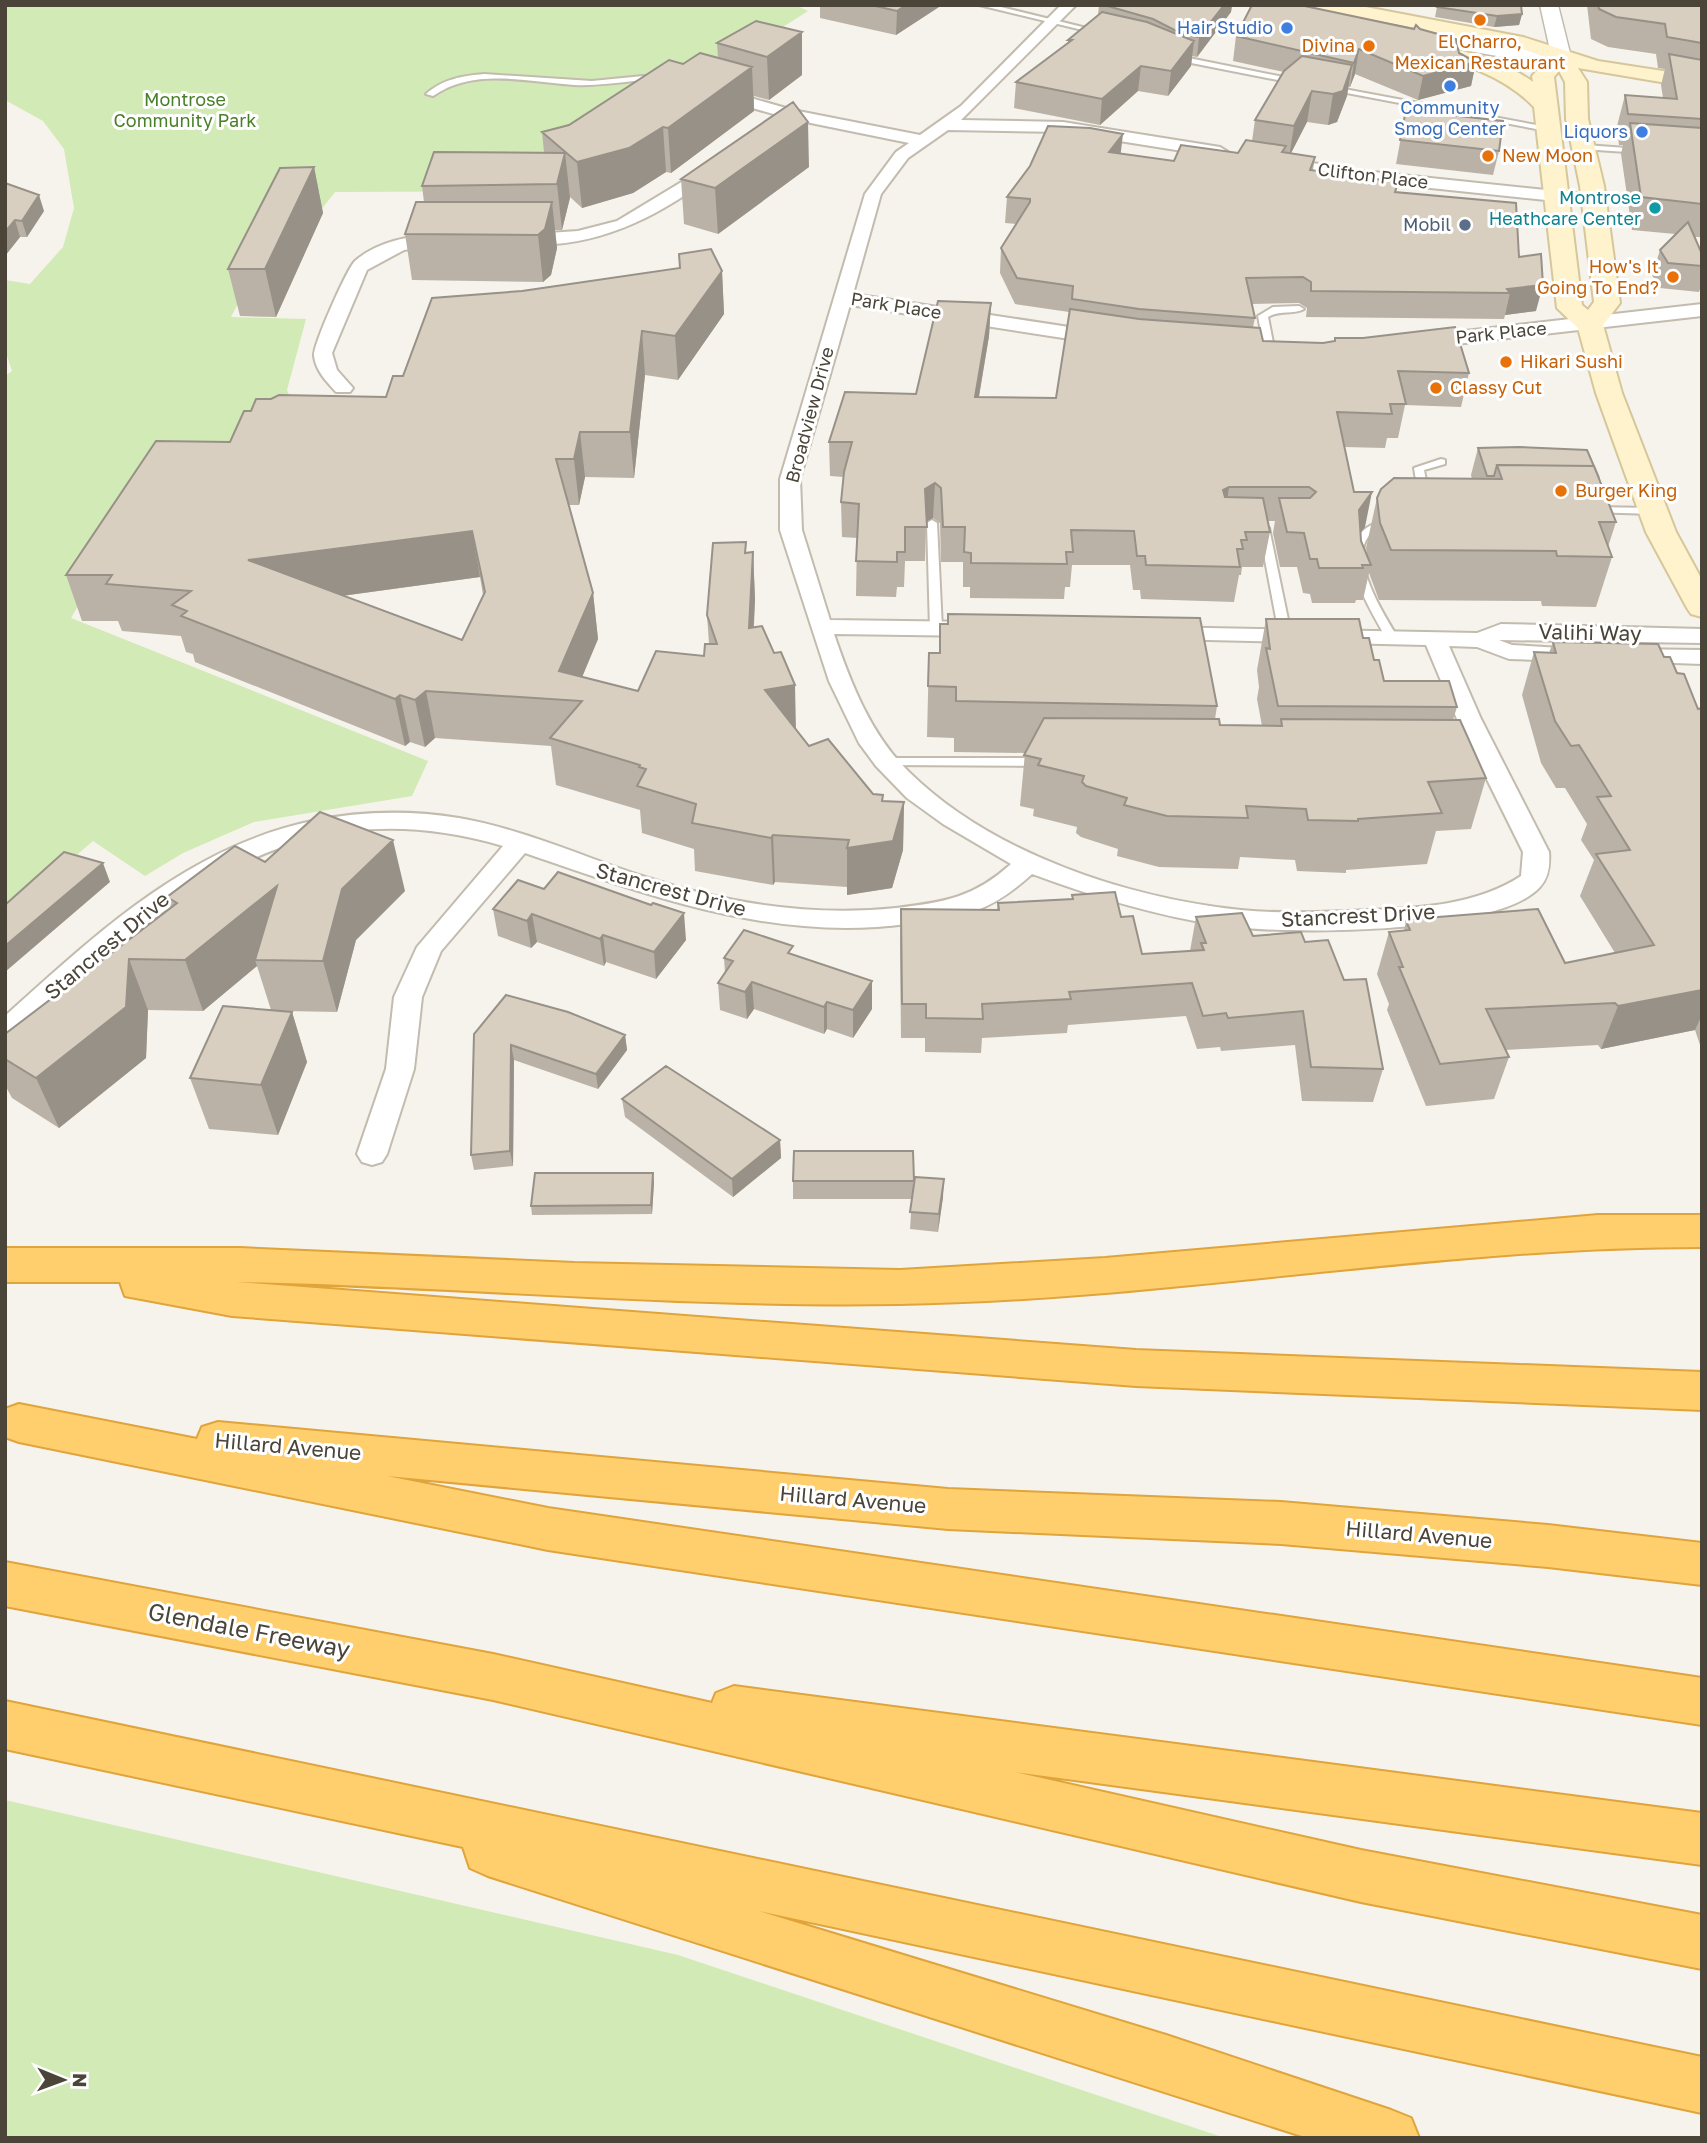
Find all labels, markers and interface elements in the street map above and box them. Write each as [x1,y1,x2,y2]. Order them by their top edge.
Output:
marker: El Charro, Mexican Restaurant [1472,12,1488,28]
place label: Hair Studio [1177,16,1273,38]
marker: Hair Studio [1279,20,1295,36]
place label: El Charro, Mexican Restaurant [1394,30,1566,73]
place label: Divina [1301,34,1355,56]
marker: Divina [1361,38,1377,54]
marker: Community Smog Center [1442,78,1458,94]
park label: Montrose Community Park [114,88,256,131]
place label: Community Smog Center [1394,96,1506,139]
place label: Liquors [1564,120,1628,142]
marker: Liquors [1634,124,1650,140]
place label: New Moon [1502,144,1593,166]
marker: New Moon [1480,148,1496,164]
street label: Clifton Place [1317,157,1430,193]
place label: Montrose Heathcare Center [1489,186,1641,229]
marker: Montrose Heathcare Center [1647,200,1663,216]
place label: Mobil [1403,213,1451,235]
marker: Mobil [1457,217,1473,233]
place label: How's It Going To End? [1537,255,1659,298]
marker: How's It Going To End? [1665,269,1681,285]
street label: Park Place [849,287,943,323]
street label: Park Place [1454,316,1548,348]
street label: Broadview Drive [780,344,838,485]
place label: Hikari Sushi [1520,350,1623,372]
marker: Hikari Sushi [1498,354,1514,370]
place label: Classy Cut [1450,376,1542,398]
marker: Classy Cut [1428,380,1444,396]
place label: Burger King [1575,479,1677,501]
marker: Burger King [1553,483,1569,499]
street label: Valihi Way [1538,618,1642,646]
street label: Stancrest Drive [593,856,749,922]
street label: Stancrest Drive [39,886,174,1005]
street label: Stancrest Drive [1280,898,1436,932]
street label: Hillard Avenue [214,1427,363,1465]
street label: Hillard Avenue [779,1480,928,1518]
street label: Hillard Avenue [1345,1515,1494,1553]
street label: Glendale Freeway [146,1596,353,1663]
north arrow [28,2045,98,2115]
text: N [69,2073,92,2088]

